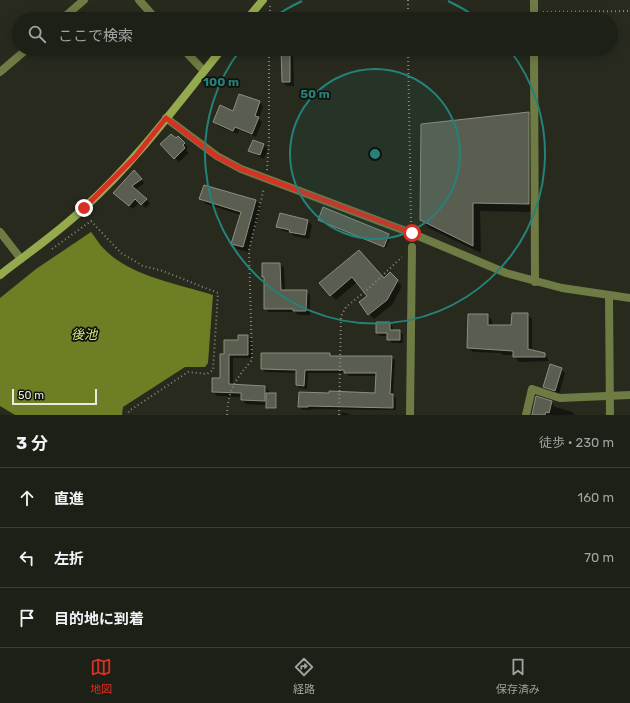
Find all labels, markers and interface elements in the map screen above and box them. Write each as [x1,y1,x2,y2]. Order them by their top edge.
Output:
search box [12,12,618,56]
icon: search [26,23,48,45]
text: ここで検索 [58,27,133,45]
text: 100 m [203,75,239,89]
text: 50 m [300,87,330,101]
centre of rings [368,147,382,161]
route end [75,199,93,217]
route start [403,224,421,242]
water label: 後池 [71,327,99,342]
scale bar [12,387,97,406]
text: 50 m [18,389,44,402]
text: 3 分 [16,433,48,453]
text: 徒歩 · 230 m [539,435,614,450]
icon: ahead [16,487,38,509]
text: 直進 [54,490,84,508]
text: 160 m [578,490,614,505]
icon: left [16,547,38,569]
text: 左折 [54,550,84,568]
text: 70 m [584,550,614,565]
icon: arrive [16,607,38,629]
text: 目的地に到着 [54,610,144,628]
tab: 地図 [90,656,112,696]
tab: 経路 [293,656,315,696]
tab: 保存済み [496,656,540,696]

